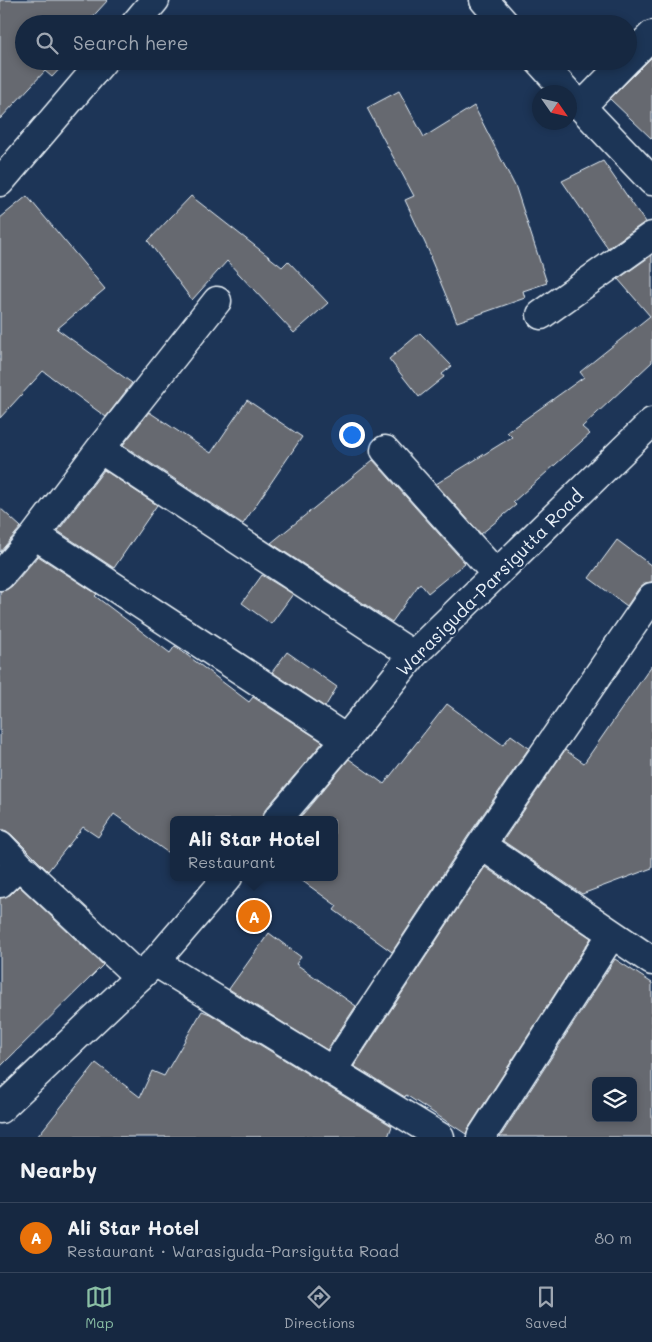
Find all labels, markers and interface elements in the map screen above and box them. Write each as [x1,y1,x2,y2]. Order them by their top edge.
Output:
search box [15,15,637,70]
icon: search [33,29,61,57]
text: Search here [73,30,189,55]
north arrow [532,85,577,130]
your location [339,422,365,448]
street label: Warasiguda-Parsigutta Road [390,483,588,681]
popup [170,816,338,881]
text: Ali Star Hotel [188,826,320,851]
text: Restaurant [188,851,276,872]
pin: A [238,897,270,935]
map controls [592,1077,637,1122]
button: layers [592,1077,637,1122]
text: Nearby [20,1156,97,1183]
text: Ali Star Hotel [67,1215,199,1240]
text: A [30,1227,42,1248]
text: 80 m [595,1227,632,1248]
text: Restaurant · Warasiguda-Parsigutta Road [67,1240,399,1261]
tab: Map [85,1283,114,1332]
tab: Directions [284,1283,355,1332]
tab: Saved [525,1283,567,1332]

